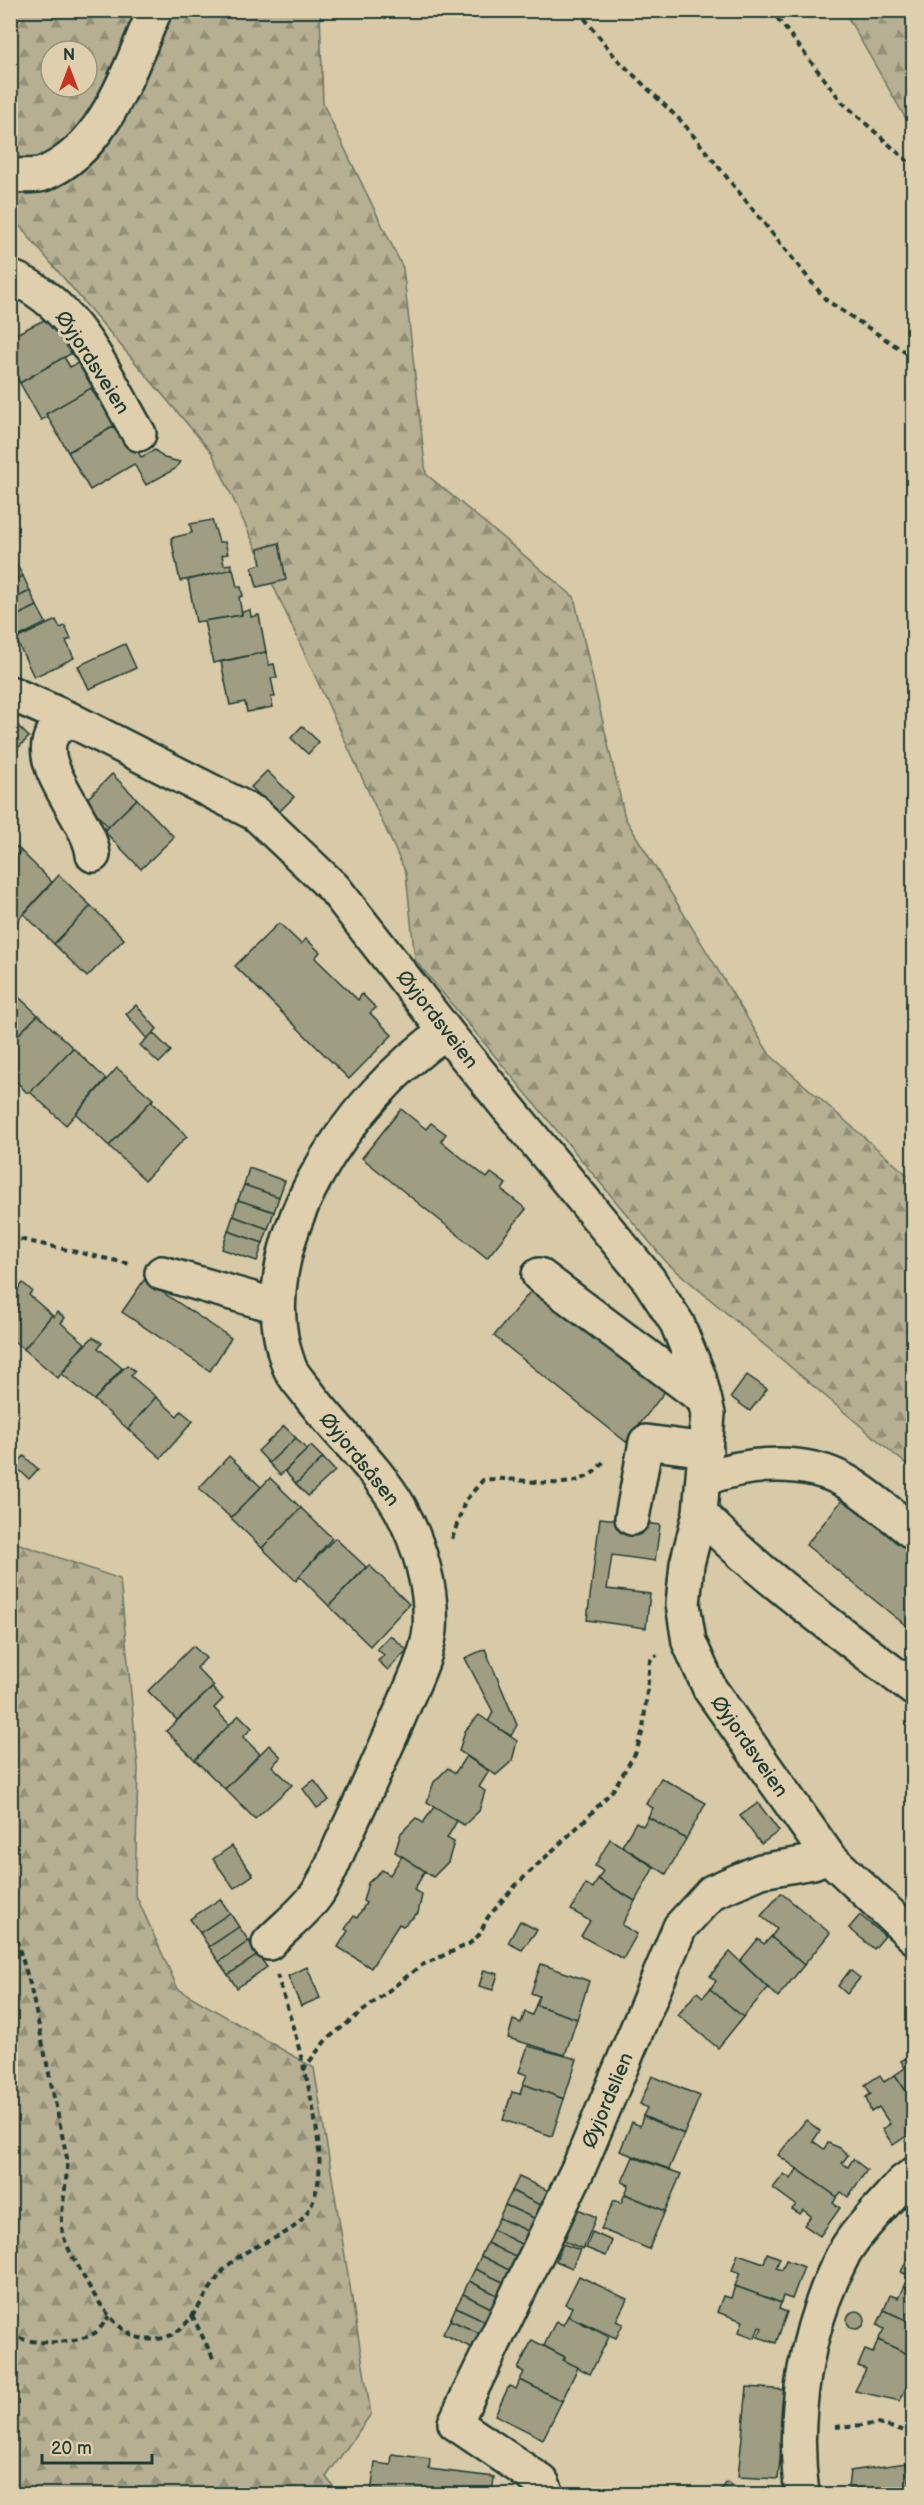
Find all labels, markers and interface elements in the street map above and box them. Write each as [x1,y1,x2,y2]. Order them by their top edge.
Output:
north arrow [39,39,99,99]
text: N [63,46,75,65]
street label: Øyjordsveien [50,306,134,419]
street label: Øyjordsveien [391,966,483,1074]
street label: Øyjordsåsen [314,1408,404,1511]
street label: Øyjordsveien [705,1691,793,1802]
street label: Øyjordslien [577,2049,639,2152]
scale bar [42,2427,152,2465]
text: 20 m [51,2438,92,2459]

